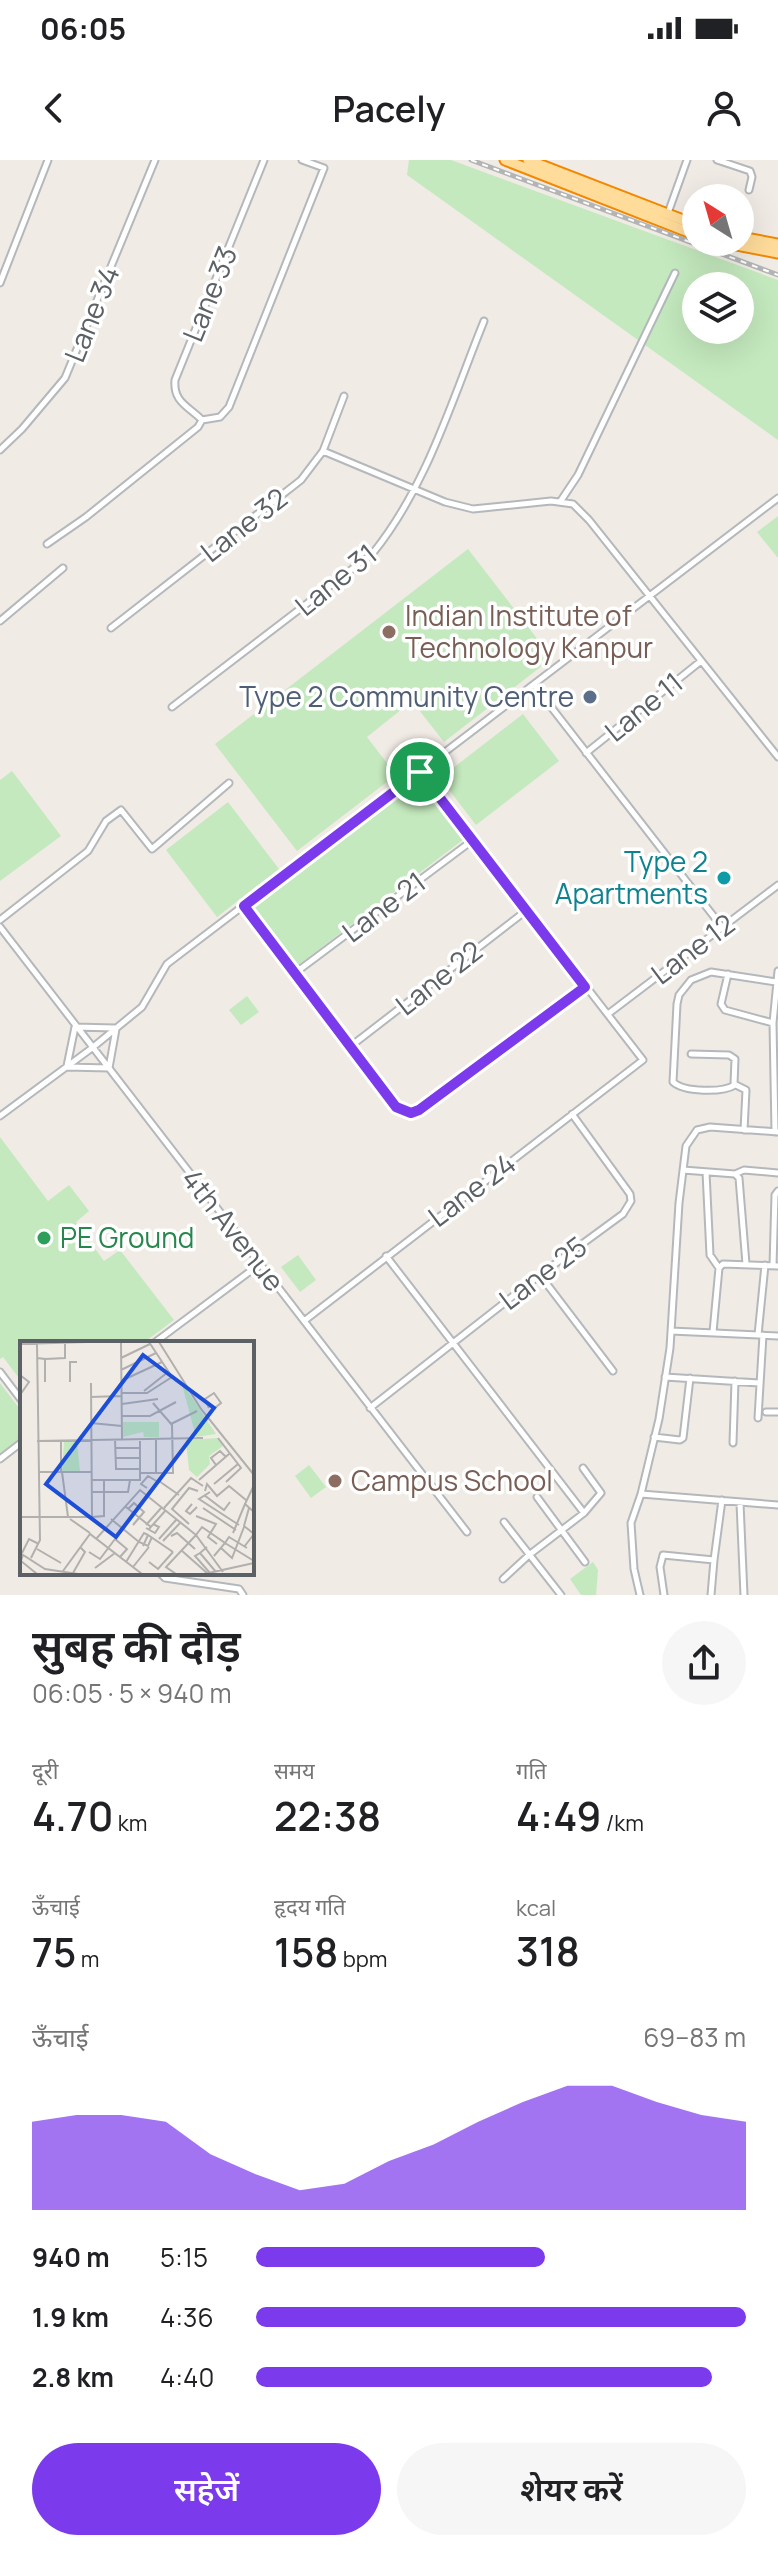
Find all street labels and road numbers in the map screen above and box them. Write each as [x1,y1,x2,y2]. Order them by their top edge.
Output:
street label: Lane 33 [173,240,245,347]
street label: Lane 34 [55,260,127,367]
street label: Lane 32 [192,479,294,570]
street label: Lane 31 [287,535,384,624]
street label: Lane 11 [596,663,690,749]
street label: Lane 21 [334,862,433,950]
street label: Lane 12 [643,904,742,992]
street label: Lane 22 [387,931,490,1023]
street label: Lane 24 [420,1144,523,1235]
street label: 4th Avenue [174,1160,294,1299]
street label: Lane 25 [491,1227,594,1318]

